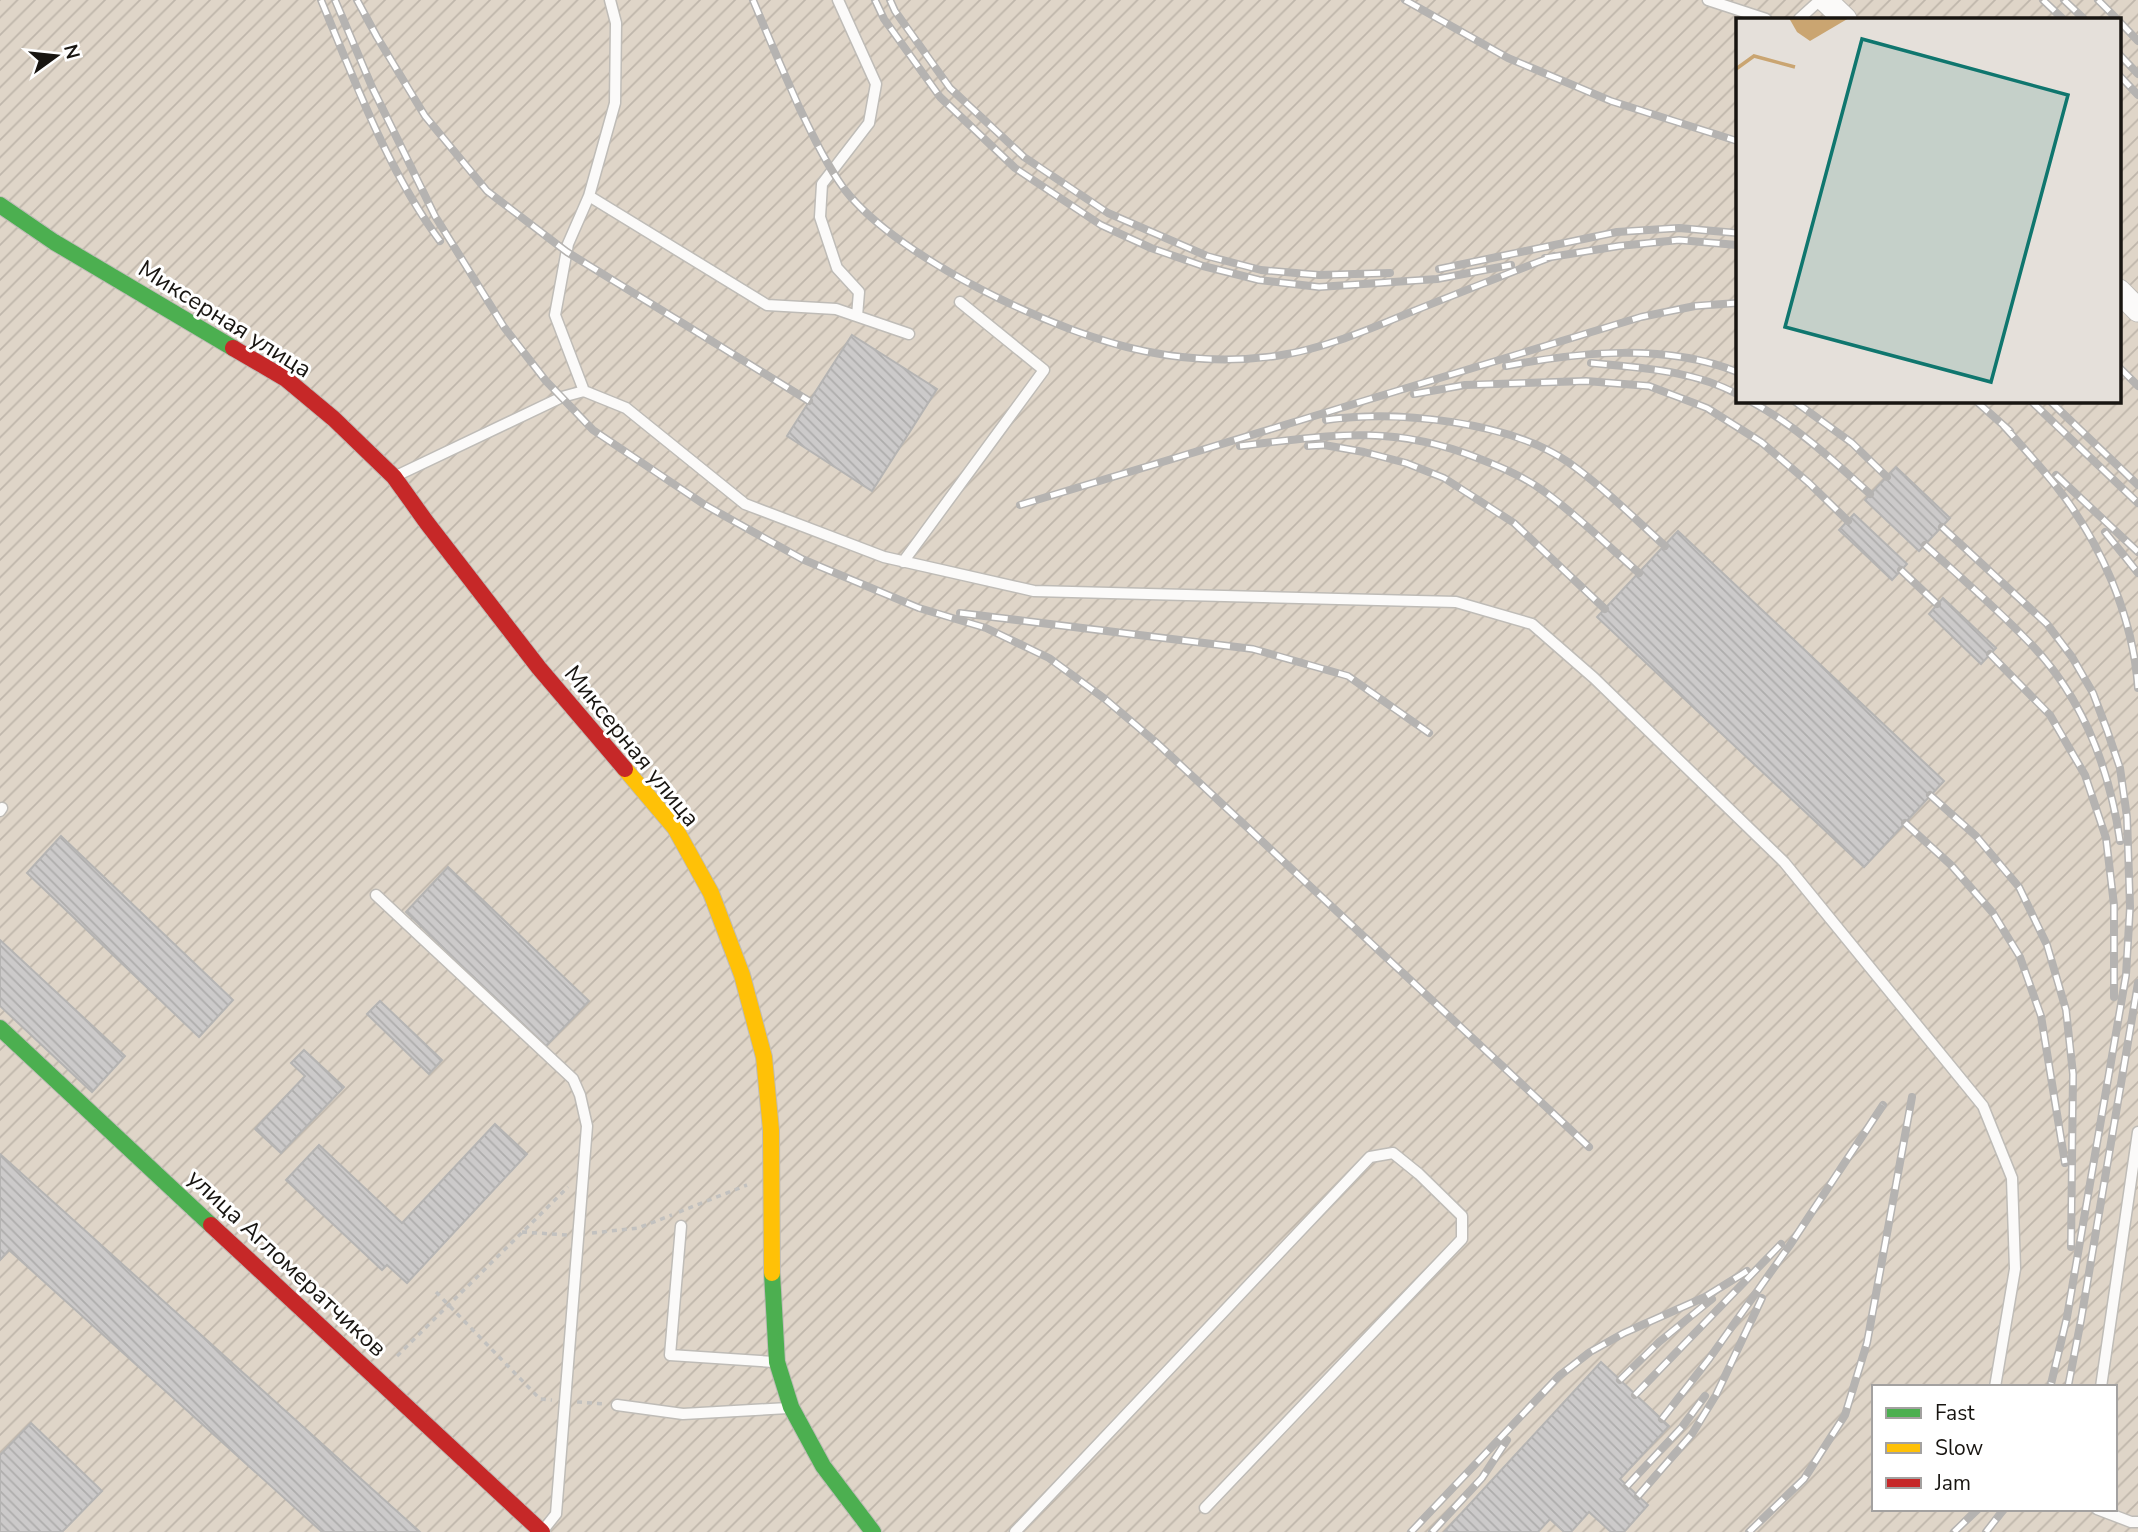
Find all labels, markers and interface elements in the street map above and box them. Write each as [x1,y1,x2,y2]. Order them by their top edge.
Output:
inset map [1736,18,2120,402]
north arrow [21,21,91,91]
text: N [57,42,86,62]
street label: Миксерная улица [132,253,318,385]
street label: Миксерная улица [557,659,707,833]
street label: улица Агломератчиков [181,1162,393,1364]
legend [1872,1385,2117,1511]
text: Fast [1935,1399,1975,1427]
text: Slow [1935,1434,1984,1462]
text: Jam [1934,1469,1971,1497]

